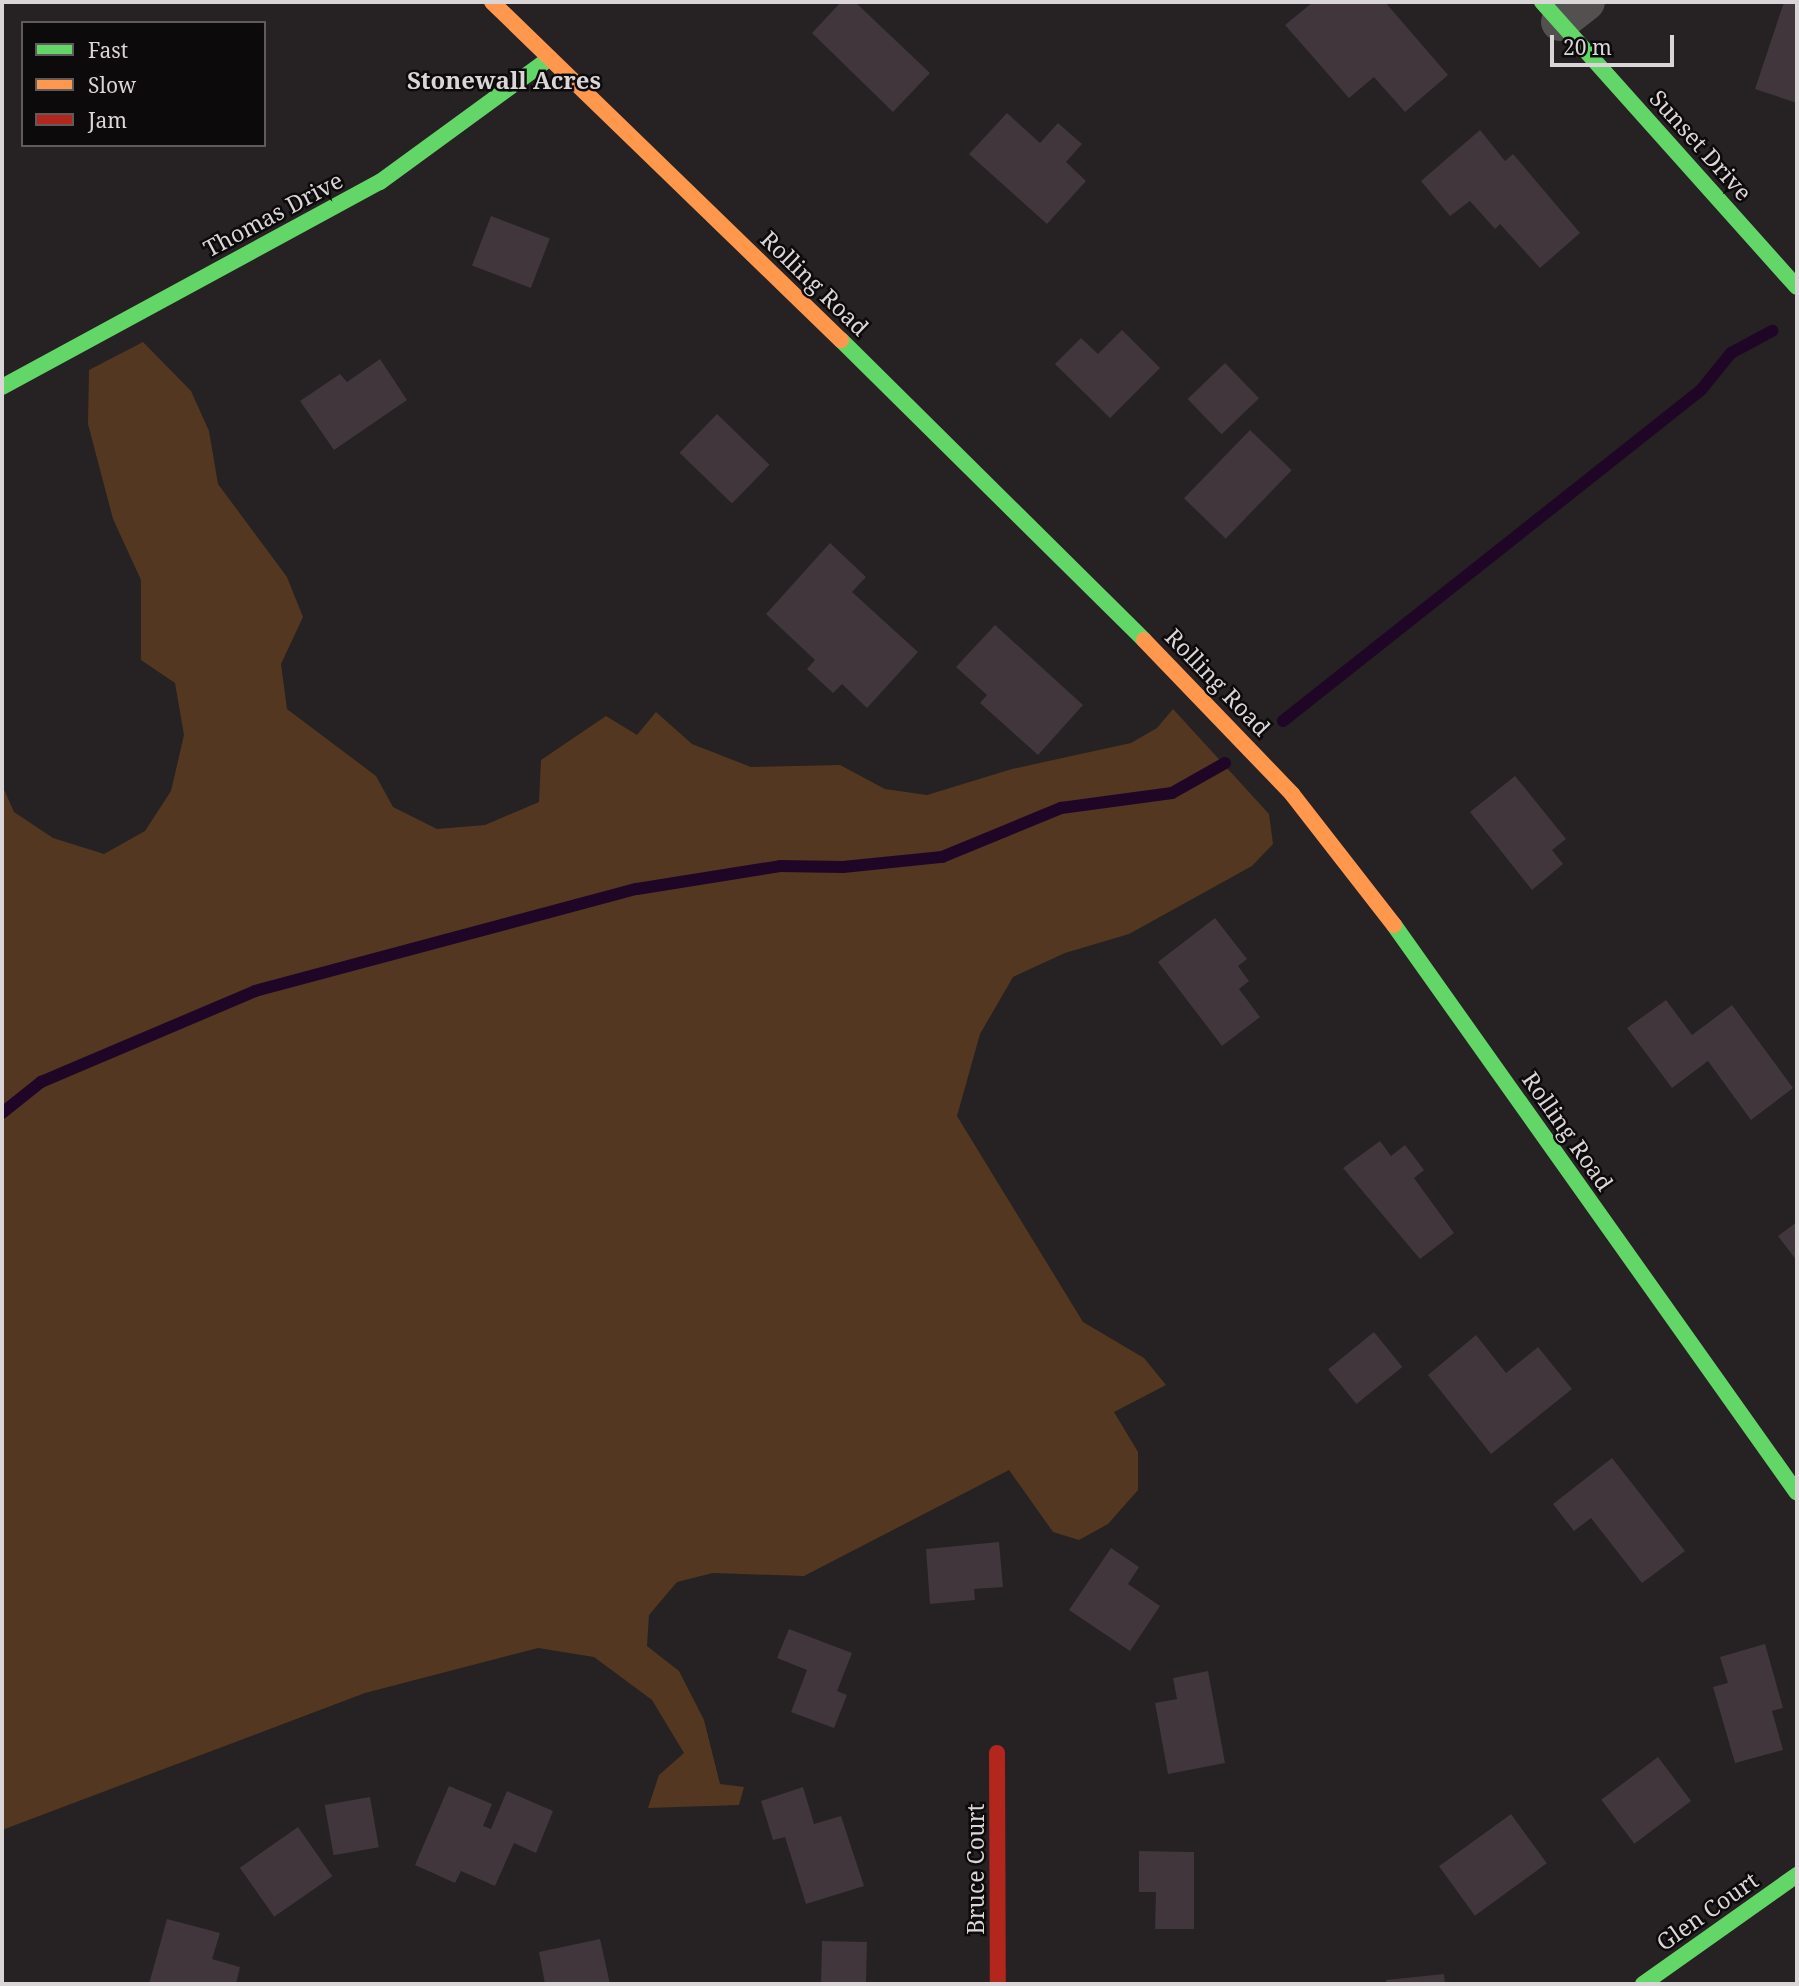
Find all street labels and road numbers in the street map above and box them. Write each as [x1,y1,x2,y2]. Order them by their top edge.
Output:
street label: Sunset Drive [1644,84,1758,206]
street label: Thomas Drive [199,166,347,262]
street label: Rolling Road [756,225,874,341]
street label: Rolling Road [1160,623,1276,741]
street label: Rolling Road [1517,1066,1619,1196]
street label: Bruce Court [961,1803,989,1935]
street label: Glen Court [1651,1866,1763,1956]

